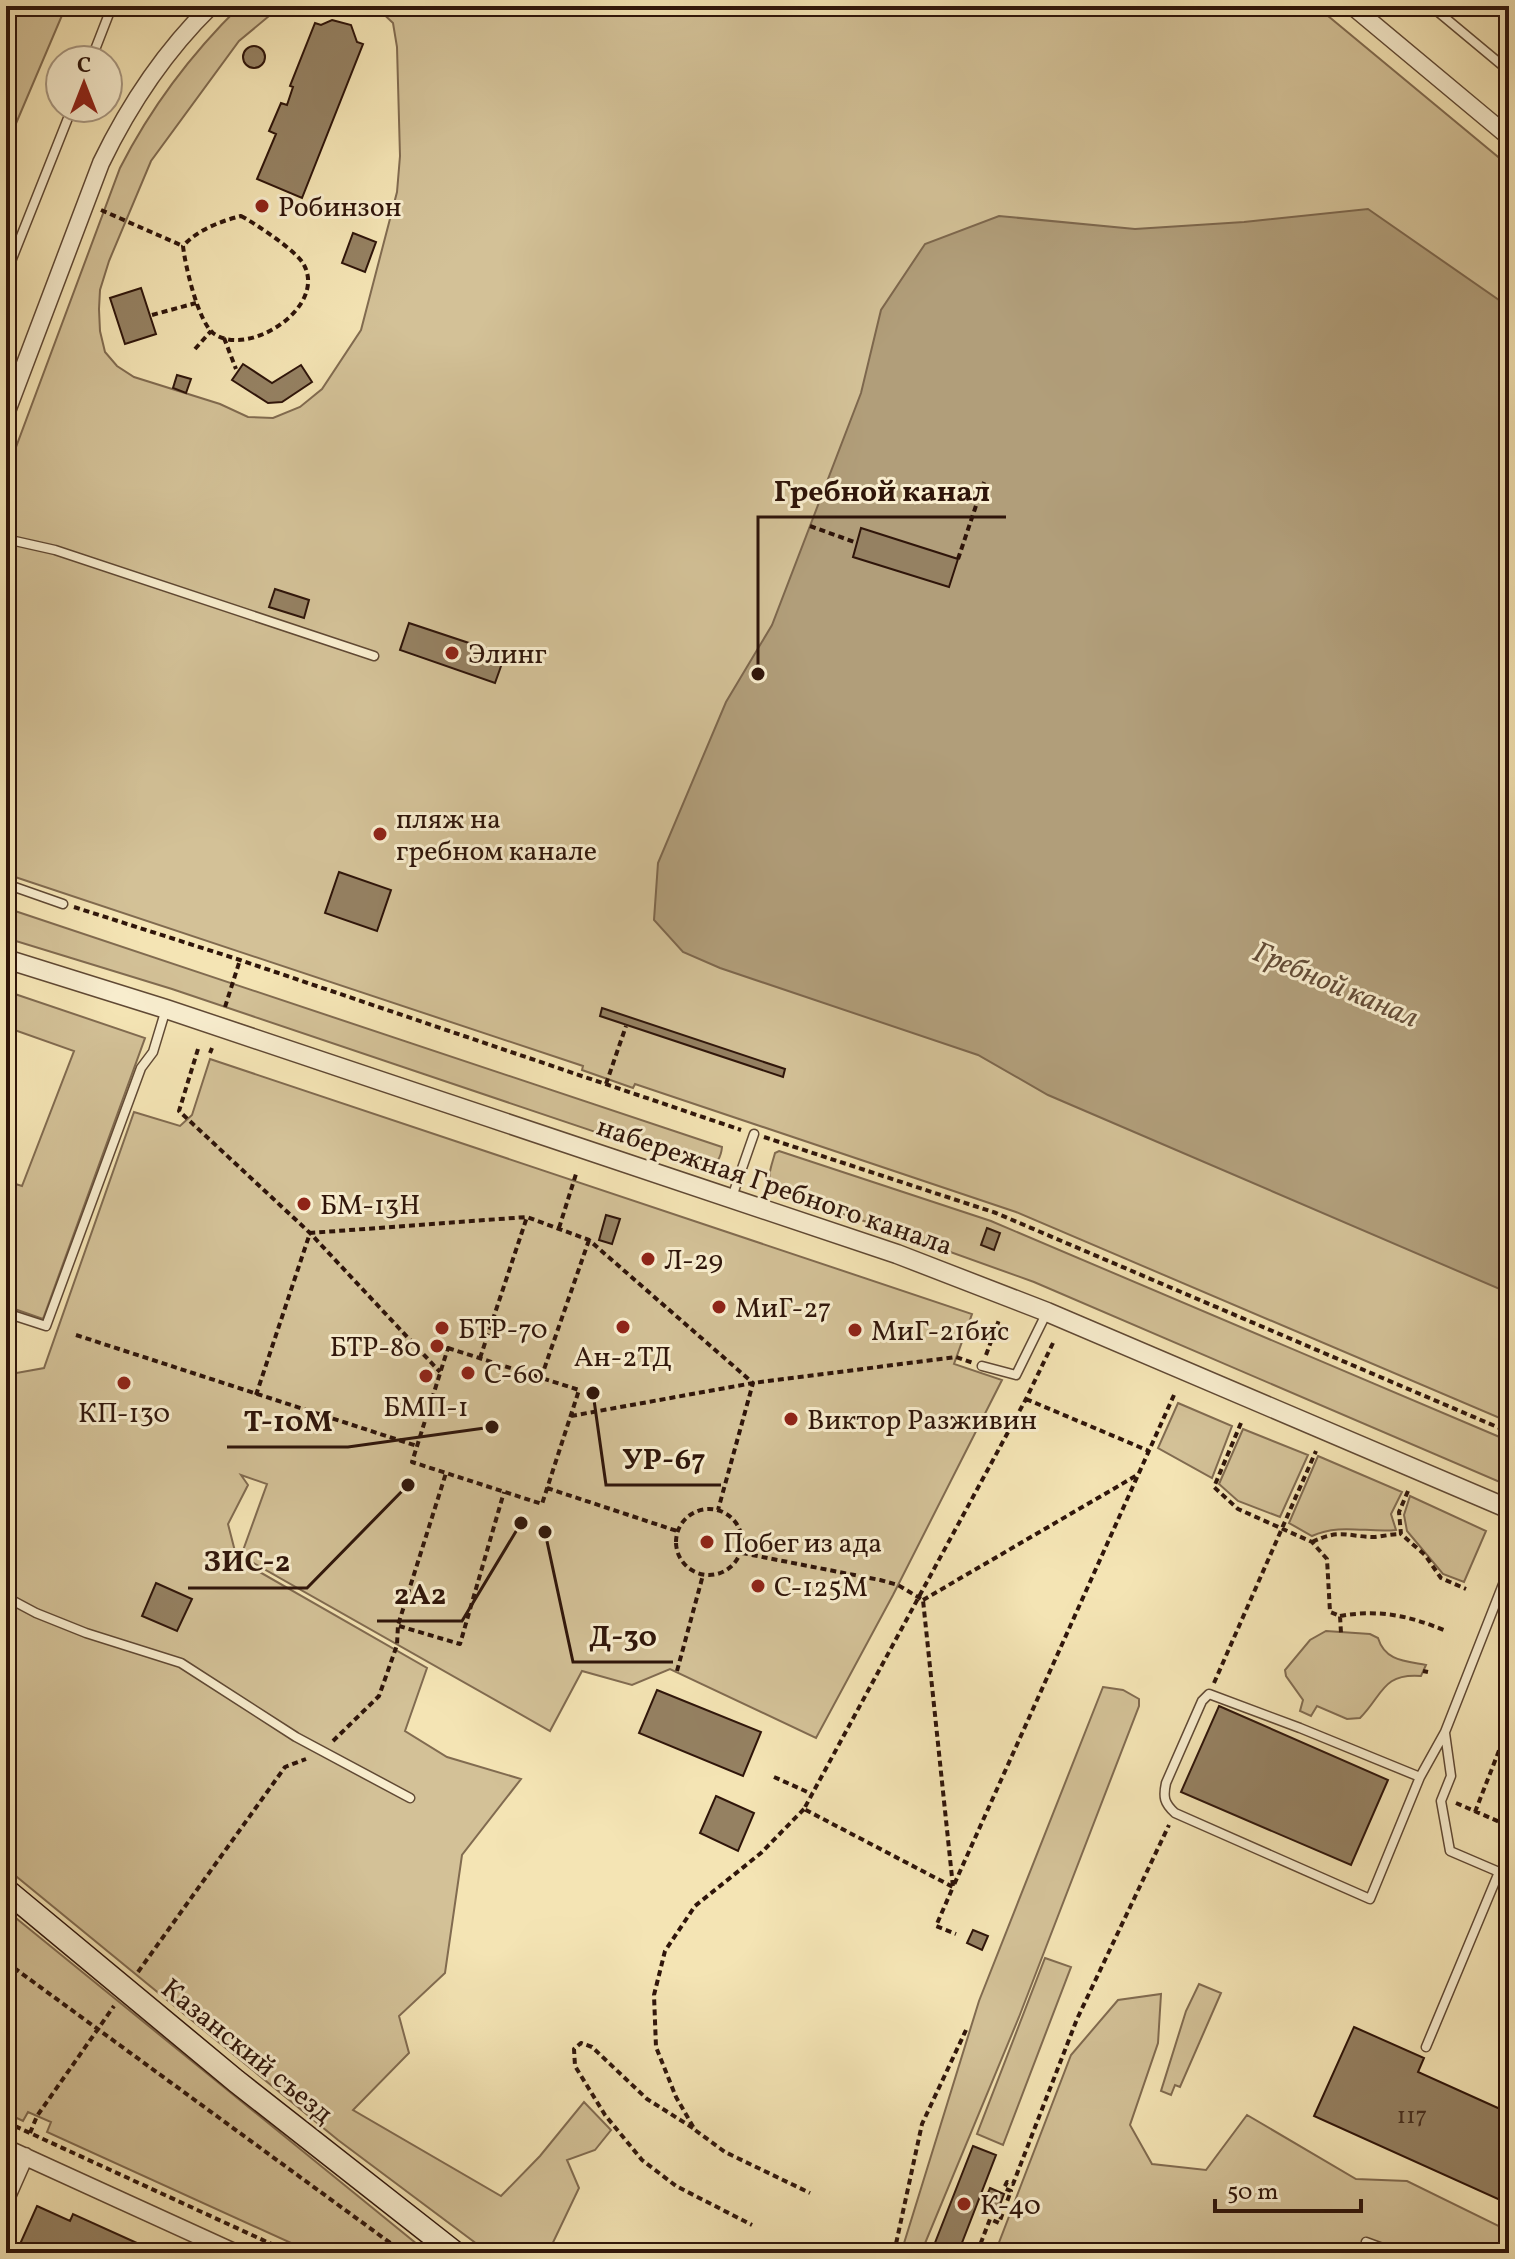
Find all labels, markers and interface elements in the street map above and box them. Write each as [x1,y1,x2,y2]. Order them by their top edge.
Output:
north arrow [44,44,124,124]
text: С [77,51,91,82]
place label: Робинзон [278,189,402,228]
marker: Робинзон [253,197,271,215]
callout: Гребной канал [758,463,1006,517]
text: Гребной канал [774,472,990,514]
place label: Элинг [468,636,547,675]
marker: Элинг [443,644,461,662]
place label: пляж на гребном канале [396,801,597,872]
marker: пляж на гребном канале [371,825,389,843]
water label: Гребной канал [1246,932,1424,1040]
street label: набережная Гребного канала [591,1108,957,1267]
place label: БМ-13Н [320,1187,420,1226]
marker: БМ-13Н [295,1195,313,1213]
place label: Л-29 [664,1242,723,1281]
marker: Л-29 [639,1250,657,1268]
place label: МиГ-27 [735,1290,831,1329]
marker: МиГ-27 [710,1298,728,1316]
place label: БТР-70 [458,1311,547,1350]
place label: МиГ-21бис [871,1313,1010,1352]
marker: Ан-2ТД [614,1318,632,1336]
marker: БТР-70 [433,1319,451,1337]
marker: МиГ-21бис [846,1321,864,1339]
place label: БТР-80 [330,1329,421,1368]
marker: БТР-80 [428,1337,446,1355]
place label: Ан-2ТД [574,1339,672,1378]
place label: С-60 [484,1356,544,1395]
marker: С-60 [459,1364,477,1382]
marker: БМП-1 [417,1367,435,1385]
marker: КП-130 [115,1374,133,1392]
place label: БМП-1 [383,1389,469,1428]
callout: Т-10М [227,1393,348,1447]
place label: КП-130 [78,1395,170,1434]
text: Т-10М [243,1402,333,1444]
place label: Виктор Разживин [807,1402,1037,1441]
marker: Виктор Разживин [782,1410,800,1428]
callout: УР-67 [606,1431,721,1485]
text: УР-67 [622,1440,706,1482]
place label: Побег из ада [723,1525,882,1564]
marker: Побег из ада [698,1533,716,1551]
callout: ЗИС-2 [188,1534,307,1588]
text: ЗИС-2 [204,1542,290,1584]
callout: 2А2 [377,1567,462,1621]
place label: С-125М [774,1569,868,1608]
text: 2А2 [394,1575,446,1617]
marker: С-125М [749,1577,767,1595]
callout: Д-30 [573,1608,673,1662]
text: Д-30 [589,1617,657,1659]
street label: Казанский съезд [152,1970,341,2134]
house number: 117 [1397,2100,1427,2134]
scale bar [1215,2163,1361,2213]
text: 50 m [1227,2176,1279,2210]
place label: К-40 [980,2187,1041,2226]
marker: К-40 [955,2195,973,2213]

